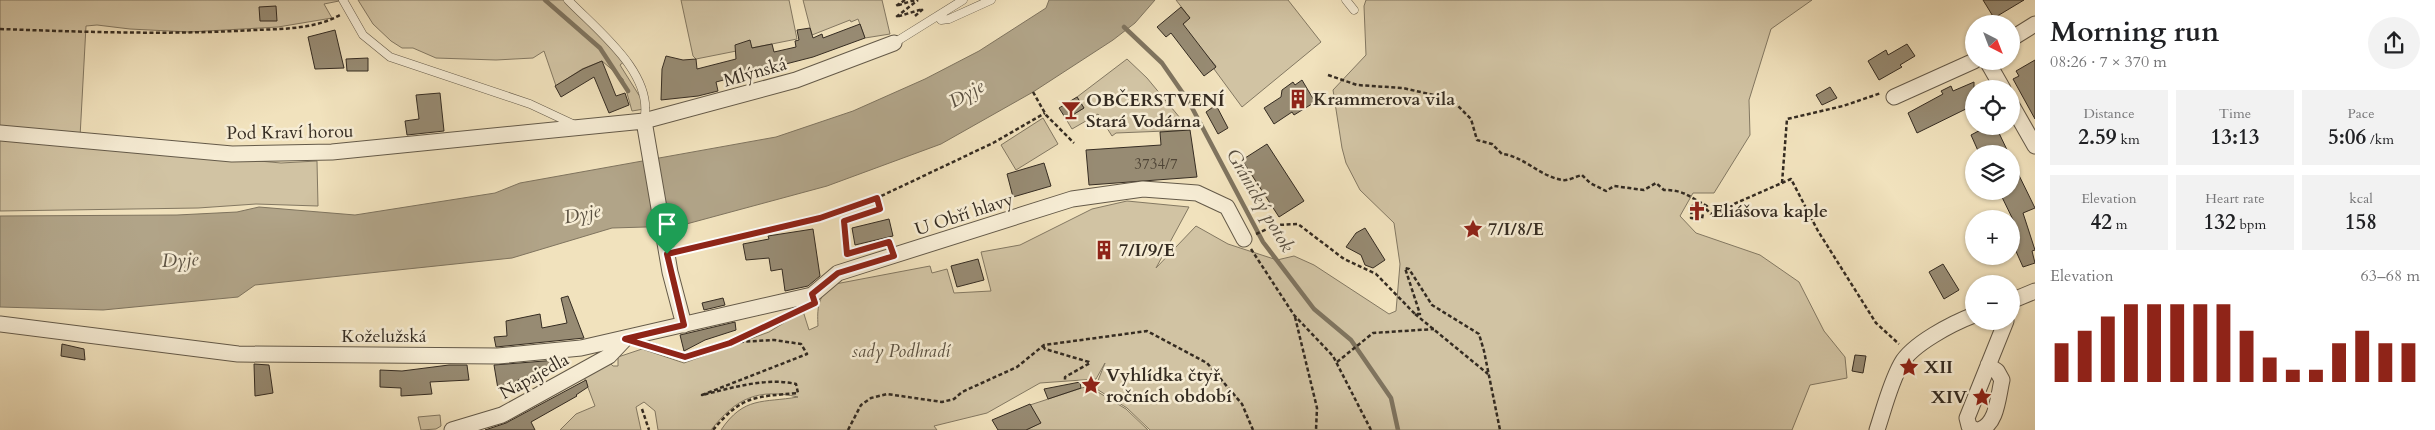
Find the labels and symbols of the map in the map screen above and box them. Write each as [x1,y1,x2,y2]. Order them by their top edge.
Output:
north arrow [1965,15,2020,70]
street label: Mlýnská [721,51,790,93]
water label: Dyje [944,73,990,114]
place label: Krammerova vila [1313,87,1455,112]
place label: OBČERSTVENÍ Stará Vodárna [1086,88,1225,134]
building icon: Krammerova vila [1287,88,1309,110]
bar icon: OBČERSTVENÍ Stará Vodárna [1060,99,1082,121]
street label: Pod Kraví horou [226,119,354,146]
water label: Gránický potok [1220,144,1301,257]
house number: 3734/7 [1134,154,1178,174]
street label: U Obří hlavy [912,187,1017,242]
water label: Dyje [562,198,603,230]
place label: Eliášova kaple [1712,199,1828,224]
church icon: Eliášova kaple [1686,200,1708,222]
pin [646,203,688,254]
place label: 7/I/8/E [1488,217,1544,242]
place icon: 7/I/8/E [1462,218,1484,240]
place label: 7/I/9/E [1119,238,1175,263]
building icon: 7/I/9/E [1093,239,1115,261]
water label: Dyje [161,246,200,274]
street label: Koželužská [341,324,427,349]
park label: sady Podhradí [852,339,951,364]
street label: Napajedla [495,347,574,406]
place label: XII [1924,355,1953,380]
place icon: XII [1898,356,1920,378]
place label: Vyhlídka čtyř ročních období [1106,363,1232,409]
place icon: Vyhlídka čtyř ročních období [1080,374,1102,396]
place label: XIV [1931,385,1967,410]
place icon: XIV [1971,386,1993,408]

